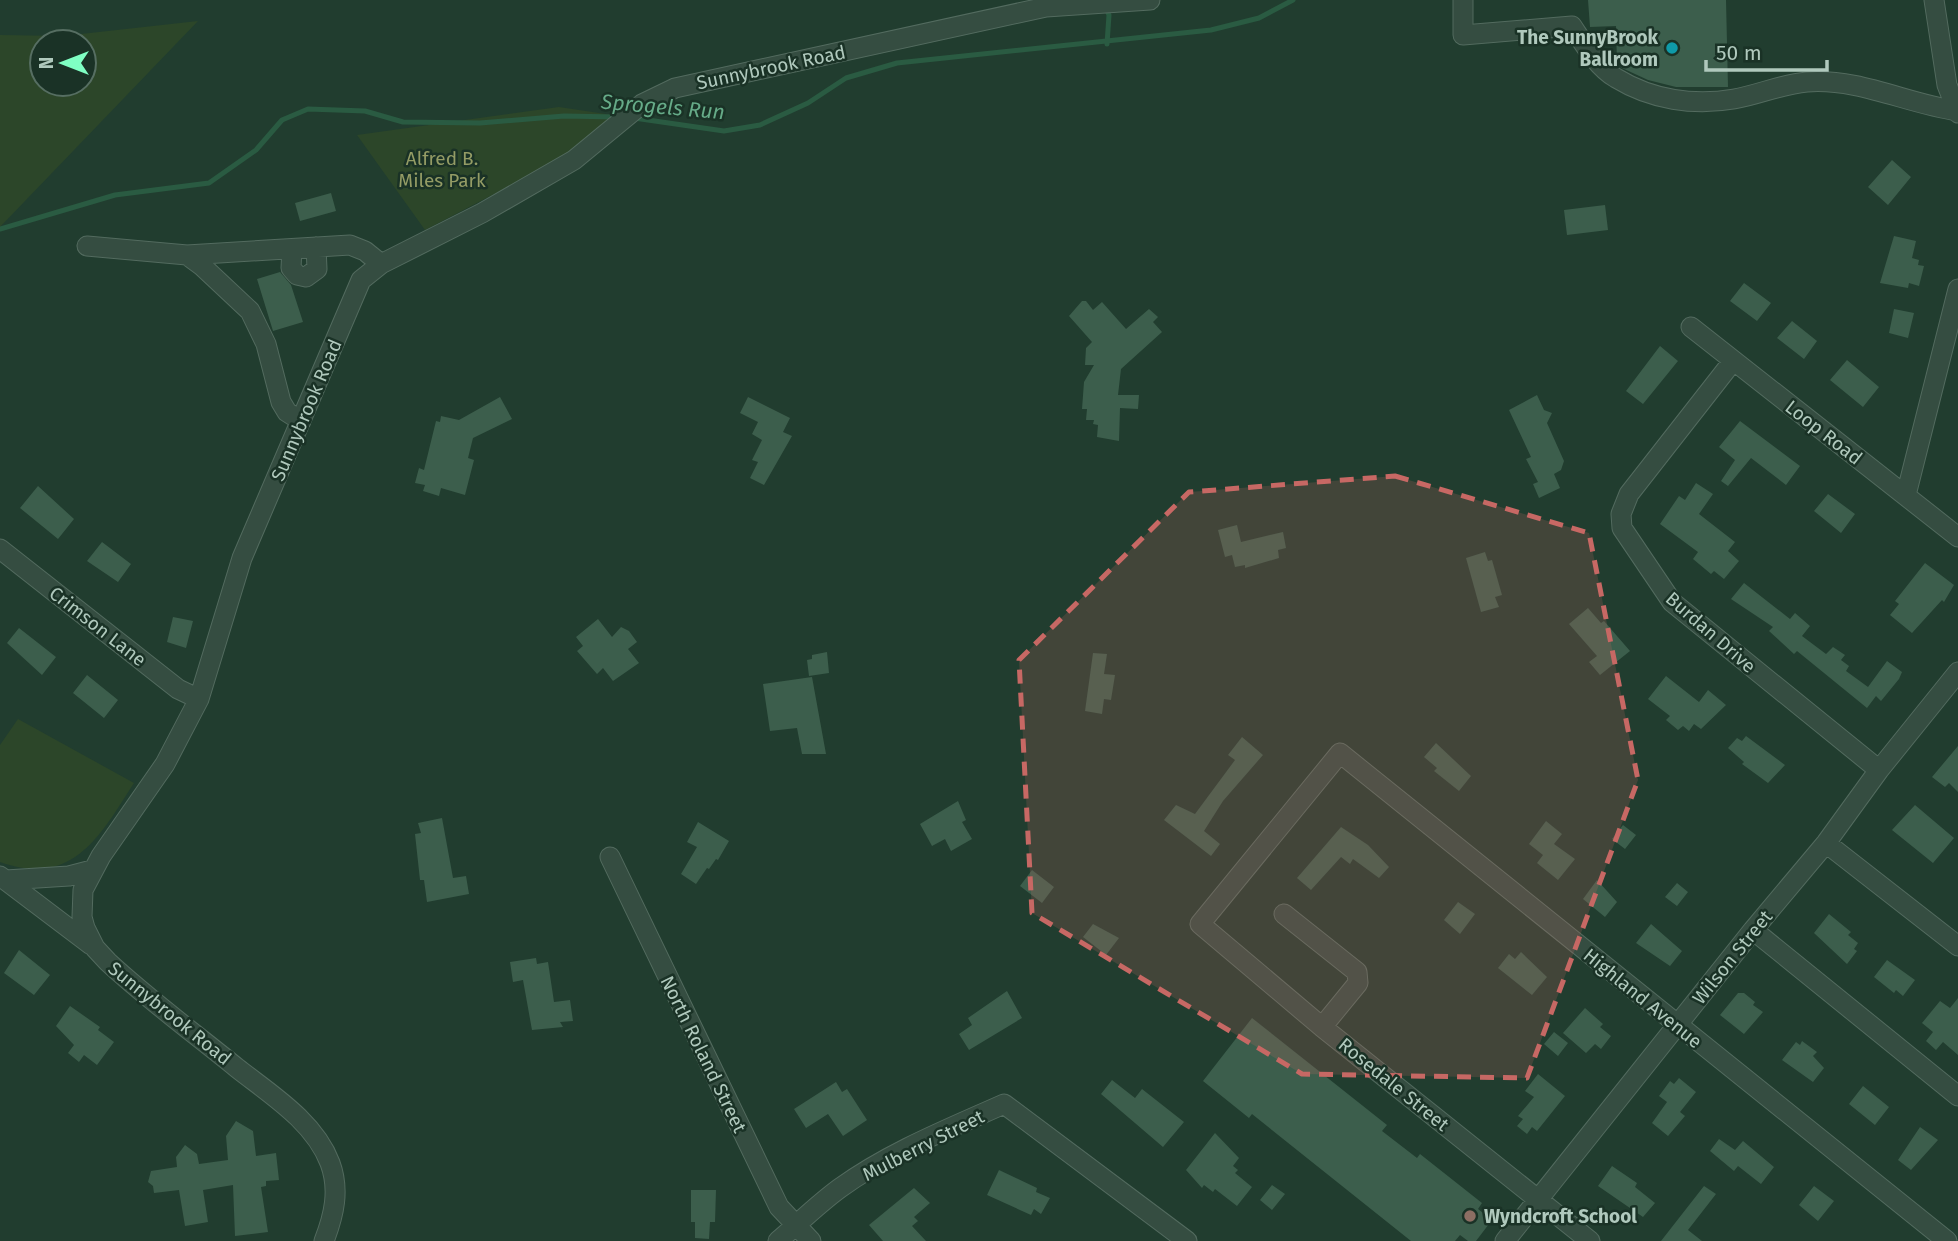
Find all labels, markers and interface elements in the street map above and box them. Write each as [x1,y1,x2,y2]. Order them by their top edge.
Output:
place label: The SunnyBrook Ballroom [1517,26,1659,71]
north arrow [28,28,98,98]
scale bar [1706,28,1827,72]
street label: Sunnybrook Road [695,40,848,95]
marker: The SunnyBrook Ballroom [1664,40,1680,56]
text: 50 m [1716,40,1762,66]
text: N [35,57,58,69]
water label: Sprogels Run [599,89,726,125]
park label: Alfred B. Miles Park [398,147,486,192]
street label: Sunnybrook Road [266,336,347,485]
street label: Loop Road [1781,395,1867,470]
street label: Crimson Lane [45,581,151,671]
street label: Burdan Drive [1661,587,1760,678]
street label: Wilson Street [1687,906,1777,1009]
street label: Highland Avenue [1579,944,1707,1053]
street label: Sunnybrook Road [103,957,236,1070]
street label: North Roland Street [656,972,752,1137]
street label: Rosedale Street [1334,1033,1454,1136]
street label: Mulberry Street [858,1105,988,1186]
place label: Wyndcroft School [1484,1205,1637,1228]
marker: Wyndcroft School [1462,1208,1478,1224]

